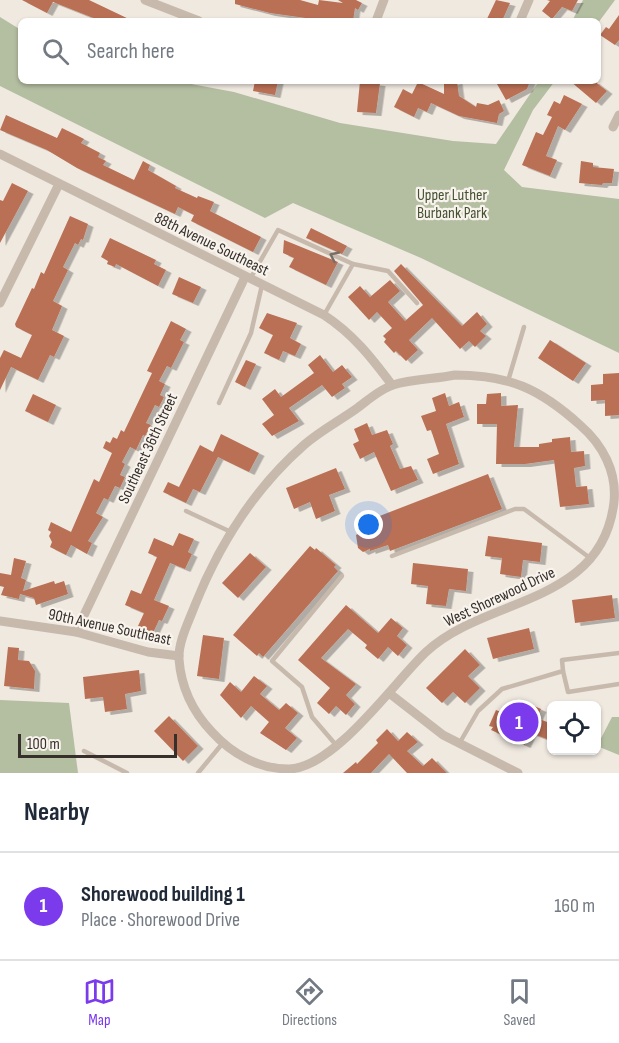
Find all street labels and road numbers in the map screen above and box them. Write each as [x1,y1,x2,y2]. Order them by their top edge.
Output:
street label: 88th Avenue Southeast [151,208,272,280]
street label: Southeast 36th Street [115,390,182,507]
street label: West Shorewood Drive [441,563,558,631]
street label: 90th Avenue Southeast [46,605,173,650]

